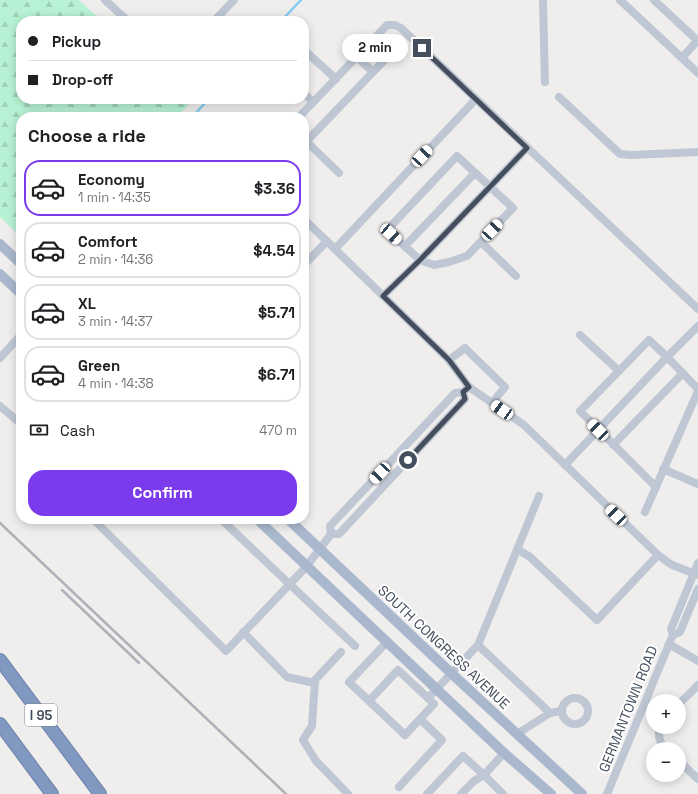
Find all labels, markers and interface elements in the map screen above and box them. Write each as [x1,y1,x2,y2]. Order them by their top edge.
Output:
text: Pickup [52,32,101,51]
callout: 2 min [342,34,408,62]
text: 2 min [358,39,392,56]
route end [413,39,431,57]
text: Drop-off [52,70,113,89]
text: Choose a ride [28,124,146,147]
car [409,143,435,169]
icon: car [30,170,66,206]
text: Economy [78,170,145,189]
text: $3.36 [254,179,295,198]
text: 1 min · 14:35 [78,189,151,206]
car [479,217,505,243]
car [378,222,404,246]
icon: car [30,232,66,268]
text: Comfort [78,232,138,251]
text: $4.54 [253,241,295,260]
text: 2 min · 14:36 [78,251,153,268]
icon: car [30,294,66,330]
text: XL [78,294,96,313]
text: $5.71 [258,303,295,322]
text: 3 min · 14:37 [78,313,153,330]
icon: car [30,356,66,392]
text: Green [78,356,120,375]
text: $6.71 [258,365,295,384]
text: 4 min · 14:38 [78,375,154,392]
car [489,398,515,422]
car [585,417,611,443]
icon: cash [28,419,50,441]
text: Cash [60,421,95,440]
text: 470 m [259,422,297,439]
route start [399,451,417,469]
car [367,460,393,486]
button: Confirm [28,470,297,516]
car [603,502,629,528]
street label: SOUTH CONGRESS AVENUE [374,581,514,713]
street label: GERMANTOWN ROAD [594,643,662,775]
map controls [646,694,686,782]
button: + [646,694,686,734]
road number: I 95 [25,704,57,726]
button: − [646,742,686,782]

